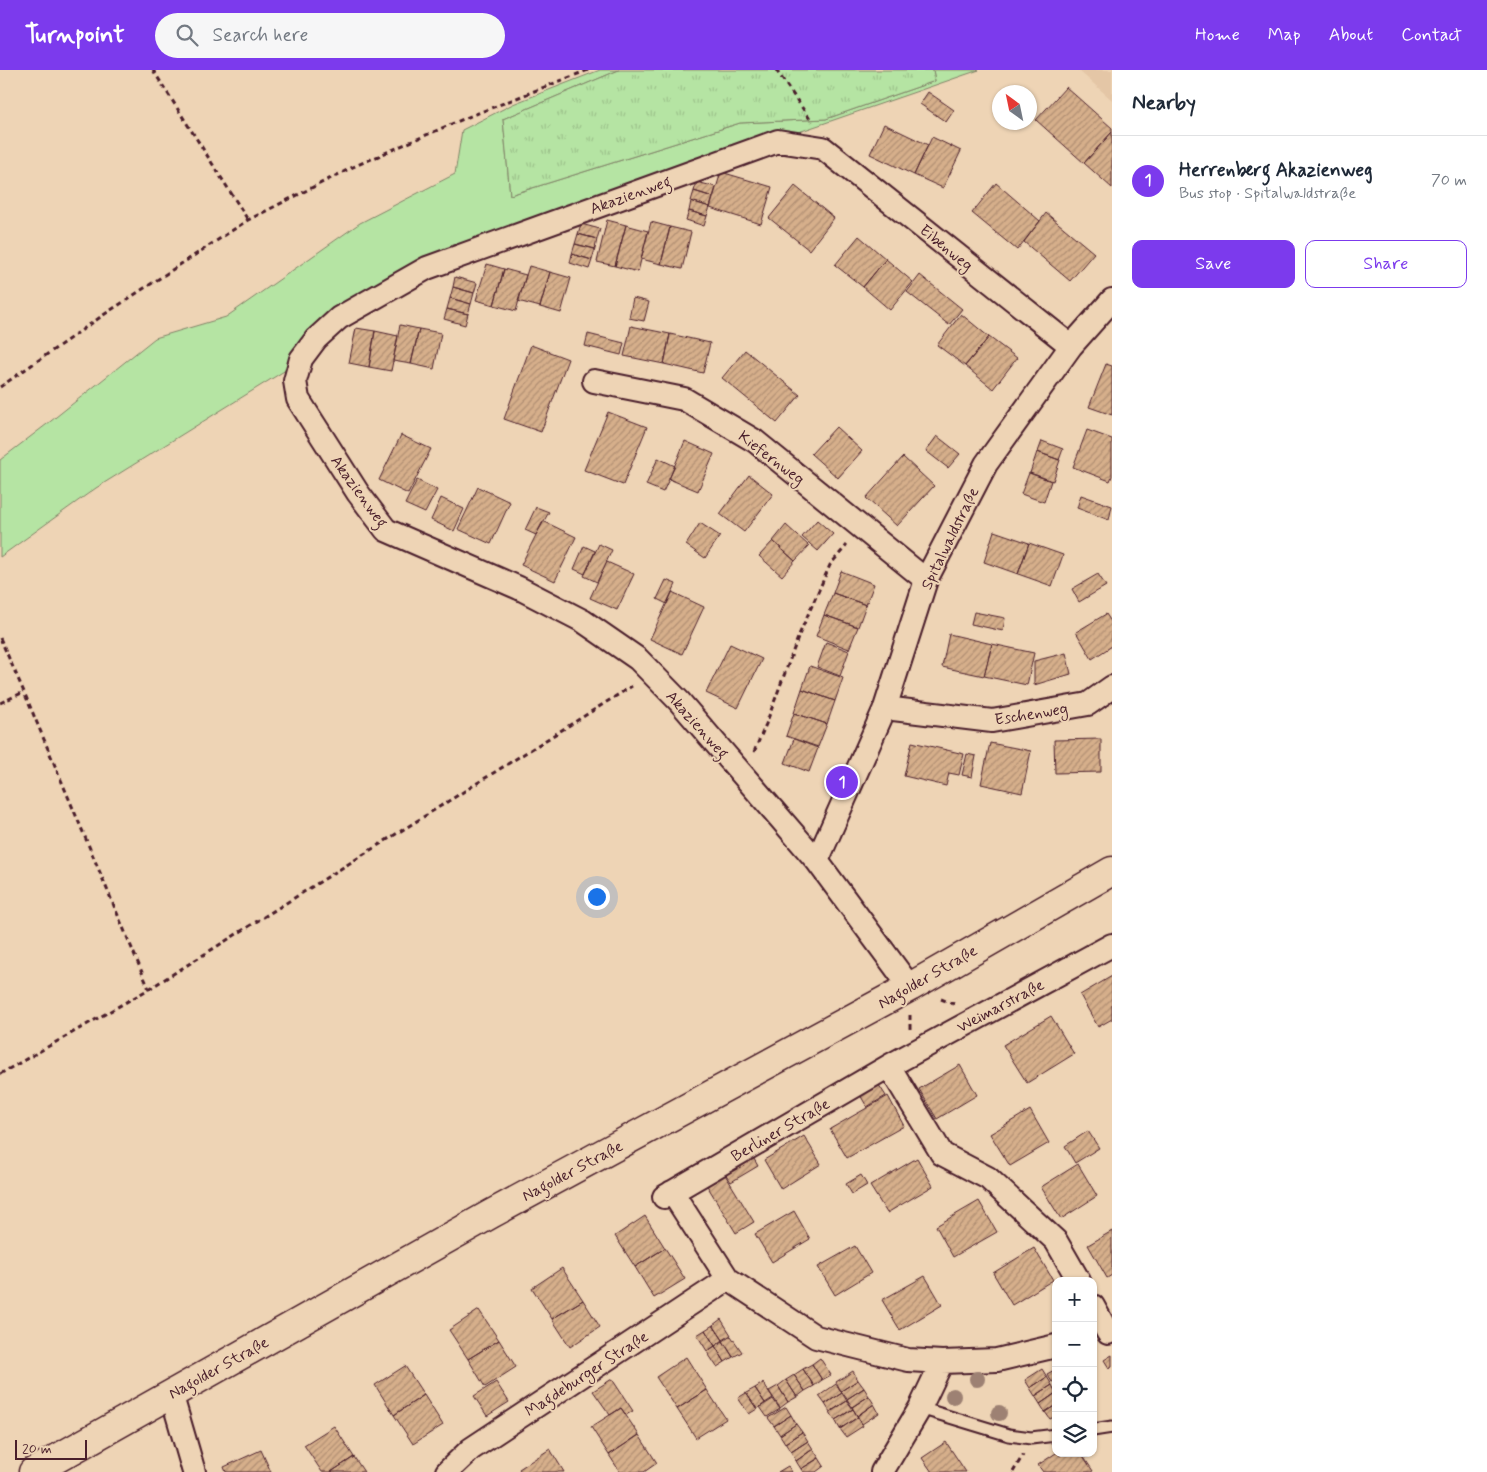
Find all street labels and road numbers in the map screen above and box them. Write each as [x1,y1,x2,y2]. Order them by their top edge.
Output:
street label: Akazienweg [587,171,674,221]
street label: Eibenweg [914,220,977,277]
street label: Kiefernweg [733,426,809,491]
street label: Akazienweg [325,451,392,533]
street label: Spitalwaldstraße [916,484,984,593]
street label: Akazienweg [660,686,733,764]
street label: Eschenweg [993,698,1070,732]
street label: Nagolder Straße [874,940,982,1015]
street label: Weimarstraße [953,975,1048,1038]
street label: Berliner Straße [728,1093,834,1167]
street label: Nagolder Straße [519,1136,627,1208]
street label: Magdeburger Straße [521,1326,653,1423]
street label: Nagolder Straße [165,1332,273,1405]

